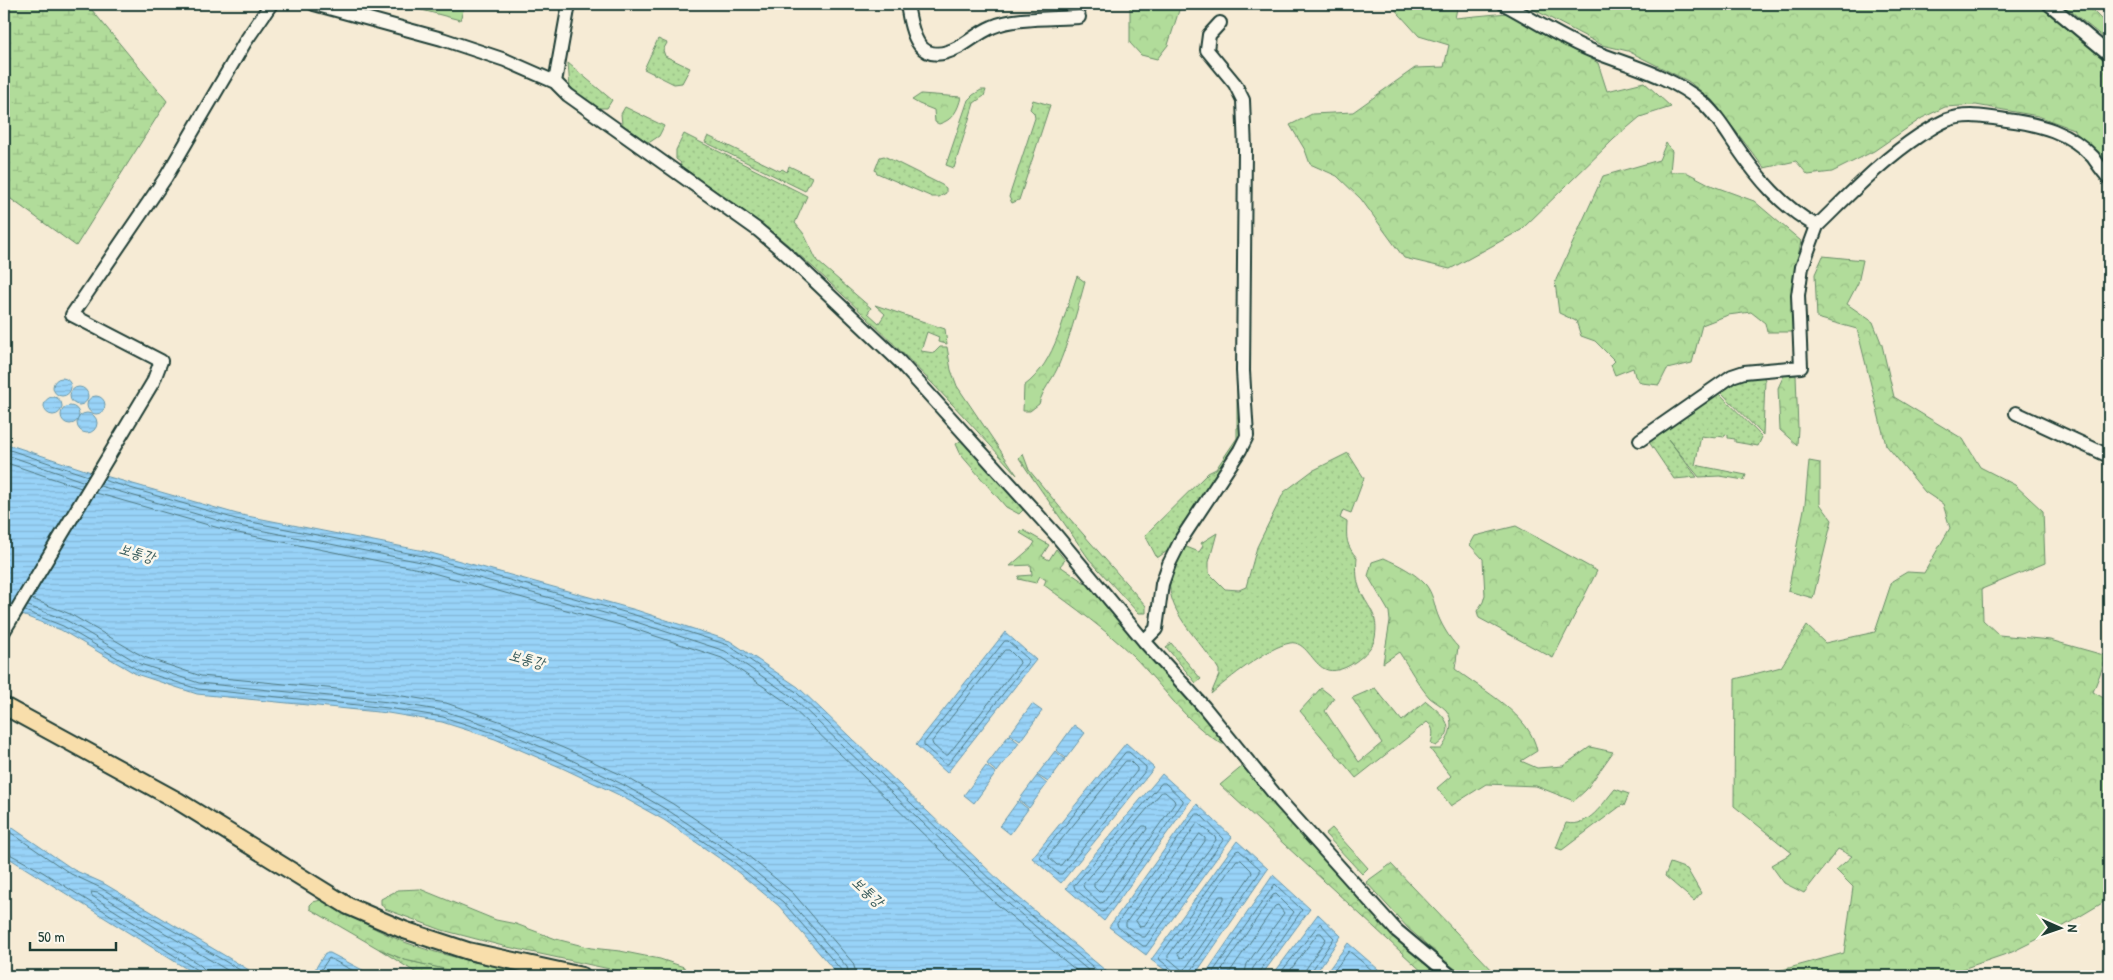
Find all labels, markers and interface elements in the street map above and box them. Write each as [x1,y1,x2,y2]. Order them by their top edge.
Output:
water label: 보통강 [117,537,159,568]
water label: 보통강 [507,644,549,674]
water label: 보통강 [848,872,890,913]
north arrow [2036,902,2086,952]
scale bar [30,920,116,952]
text: N [2064,924,2083,933]
text: 50 m [38,926,65,947]

